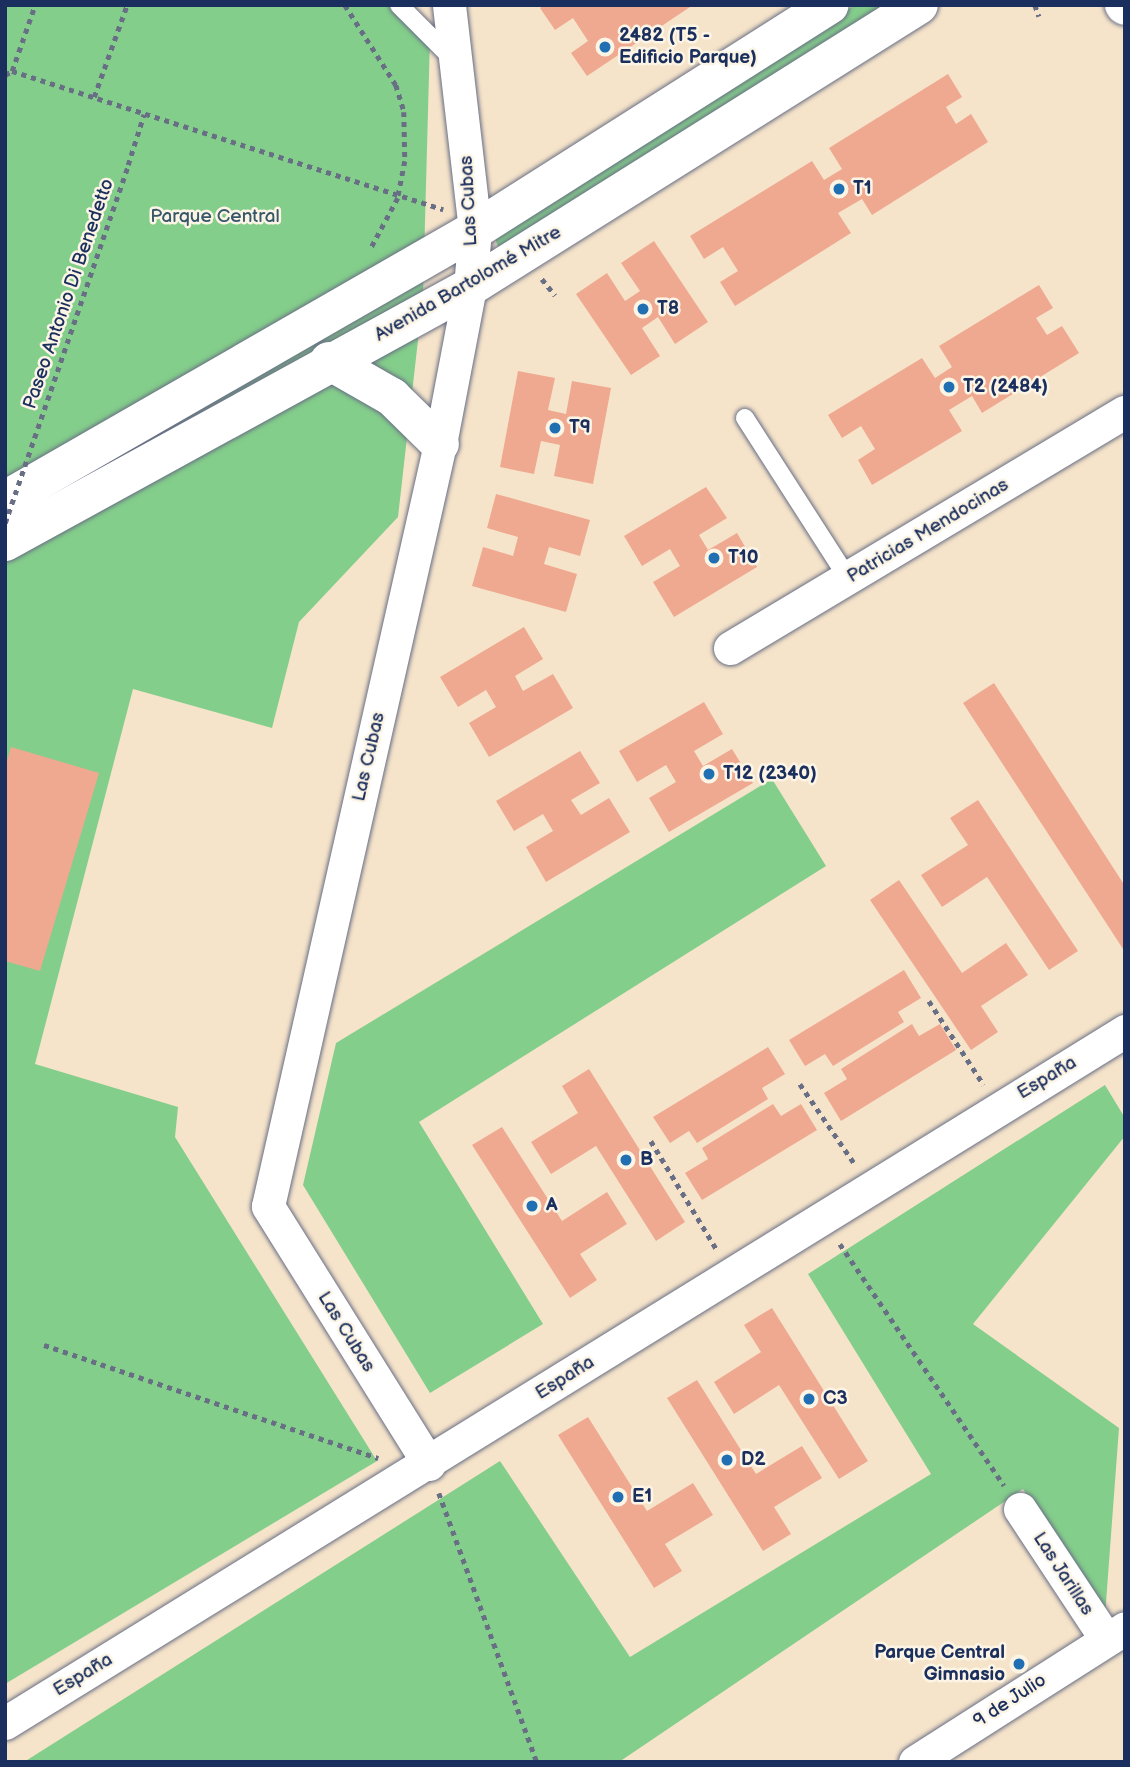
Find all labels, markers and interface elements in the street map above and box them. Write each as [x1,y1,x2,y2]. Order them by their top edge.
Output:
place label: 2482 (T5 - Edificio Parque) [619,25,757,69]
marker: 2482 (T5 - Edificio Parque) [597,39,613,55]
street label: Las Cubas [455,155,483,247]
street label: Paseo Antonio Di Benedetto [19,176,119,412]
place label: T1 [853,178,872,200]
marker: T1 [831,181,847,197]
park label: Parque Central [150,206,280,228]
street label: Avenida Bartolomé Mitre [371,221,565,347]
place label: T8 [657,298,679,320]
marker: T8 [635,301,651,317]
place label: T2 (2484) [963,376,1048,398]
marker: T2 (2484) [941,379,957,395]
place label: T9 [569,417,591,439]
marker: T9 [547,420,563,436]
street label: Patricias Mendocinas [843,474,1013,588]
place label: T10 [728,547,759,569]
marker: T10 [706,550,722,566]
street label: Las Cubas [348,710,390,804]
place label: T12 (2340) [723,763,817,785]
marker: T12 (2340) [701,766,717,782]
street label: España [1013,1051,1081,1105]
place label: B [640,1149,653,1171]
marker: B [618,1152,634,1168]
place label: A [546,1195,558,1217]
marker: A [524,1198,540,1214]
street label: Las Cubas [312,1288,380,1376]
street label: España [531,1351,599,1405]
place label: C3 [823,1388,848,1410]
marker: C3 [801,1391,817,1407]
place label: D2 [741,1449,766,1471]
marker: D2 [719,1452,735,1468]
place label: E1 [632,1486,652,1508]
marker: E1 [610,1489,626,1505]
street label: Las Jarillas [1027,1528,1099,1620]
place label: Parque Central Gimnasio [874,1642,1005,1686]
street label: España [49,1648,117,1702]
marker: Parque Central Gimnasio [1011,1656,1027,1672]
street label: 9 de Julio [969,1669,1051,1733]

